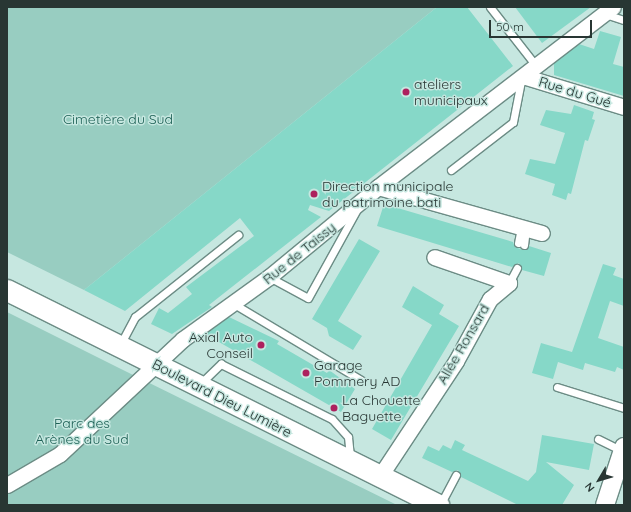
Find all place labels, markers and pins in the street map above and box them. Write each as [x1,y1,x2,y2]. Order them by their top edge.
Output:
place label: ateliers municipaux [414,76,488,108]
marker: ateliers municipaux [401,87,411,97]
place label: Direction municipale du patrimoine bati [322,178,453,210]
marker: Direction municipale du patrimoine bati [309,189,319,199]
place label: Axial Auto Conseil [189,329,253,362]
marker: Axial Auto Conseil [256,340,266,350]
place label: Garage Pommery AD [314,357,400,390]
marker: Garage Pommery AD [301,368,311,378]
place label: La Chouette Baguette [342,392,421,424]
marker: La Chouette Baguette [329,403,339,413]

